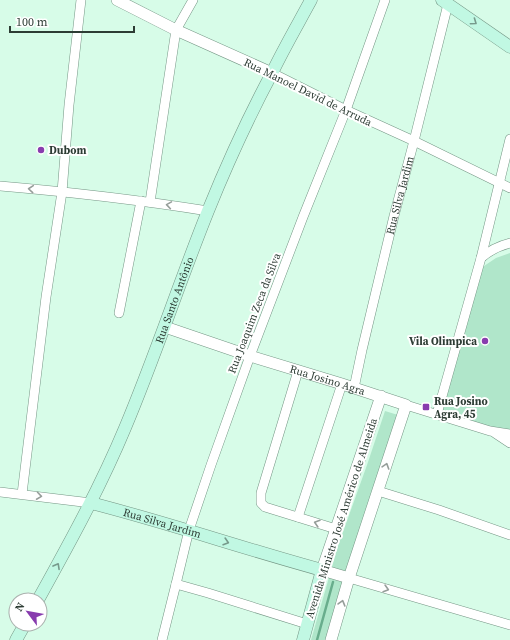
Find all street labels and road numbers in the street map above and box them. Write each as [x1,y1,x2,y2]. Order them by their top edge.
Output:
street label: Rua Manoel David de Arruda [241,55,375,130]
street label: Rua Silva Jardim [383,154,418,236]
street label: Rua Joaquim Zeca da Silva [225,250,285,376]
street label: Rua Santo Antônio [152,255,198,346]
street label: Rua Josino Agra [288,362,367,399]
street label: Avenida Ministro José Américo de Almeida [302,416,381,620]
street label: Rua Silva Jardim [121,505,203,542]

